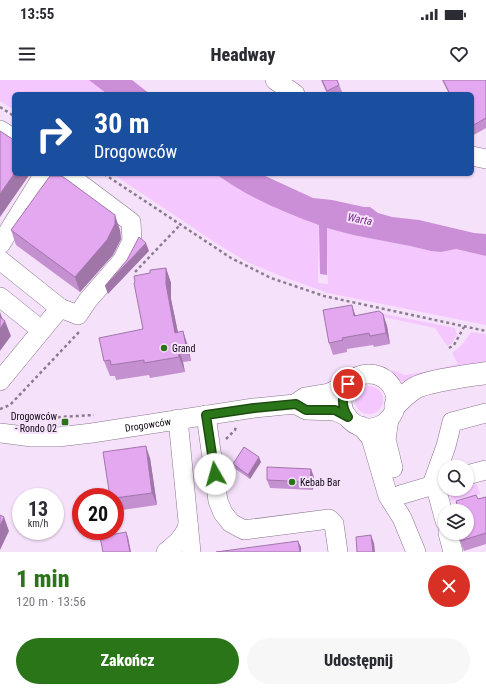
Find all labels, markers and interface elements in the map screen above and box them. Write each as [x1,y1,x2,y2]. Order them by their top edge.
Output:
text: 13:55 [20,5,54,23]
icon: menu [16,43,38,65]
icon: heart [448,43,470,65]
text: Headway [211,44,275,65]
text: 30 m [94,107,150,140]
icon: right [28,108,80,160]
text: Drogowców [94,141,177,162]
water label: Warta [346,211,373,228]
marker: Grand [159,343,169,353]
place label: Grand [172,343,195,354]
pin [331,367,365,401]
icon: arrive [337,373,359,395]
place label: Drogowców - Rondo 02 [11,411,58,434]
street label: Drogowców [124,416,172,434]
marker: Drogowców - Rondo 02 [60,417,70,427]
position arrow [194,453,236,495]
map controls [438,460,474,540]
button: search [438,460,474,496]
marker: Kebab Bar [287,477,297,487]
place label: Kebab Bar [300,477,340,488]
speed limit sign: 20 [72,488,124,540]
text: 13 [28,497,48,521]
button: layers [438,504,474,540]
text: km/h [28,518,48,529]
text: 1 min [16,565,70,593]
button: close [428,565,470,607]
text: 120 m · 13:56 [16,594,86,609]
button: Zakończ [16,638,239,684]
button: Udostępnij [247,638,470,684]

